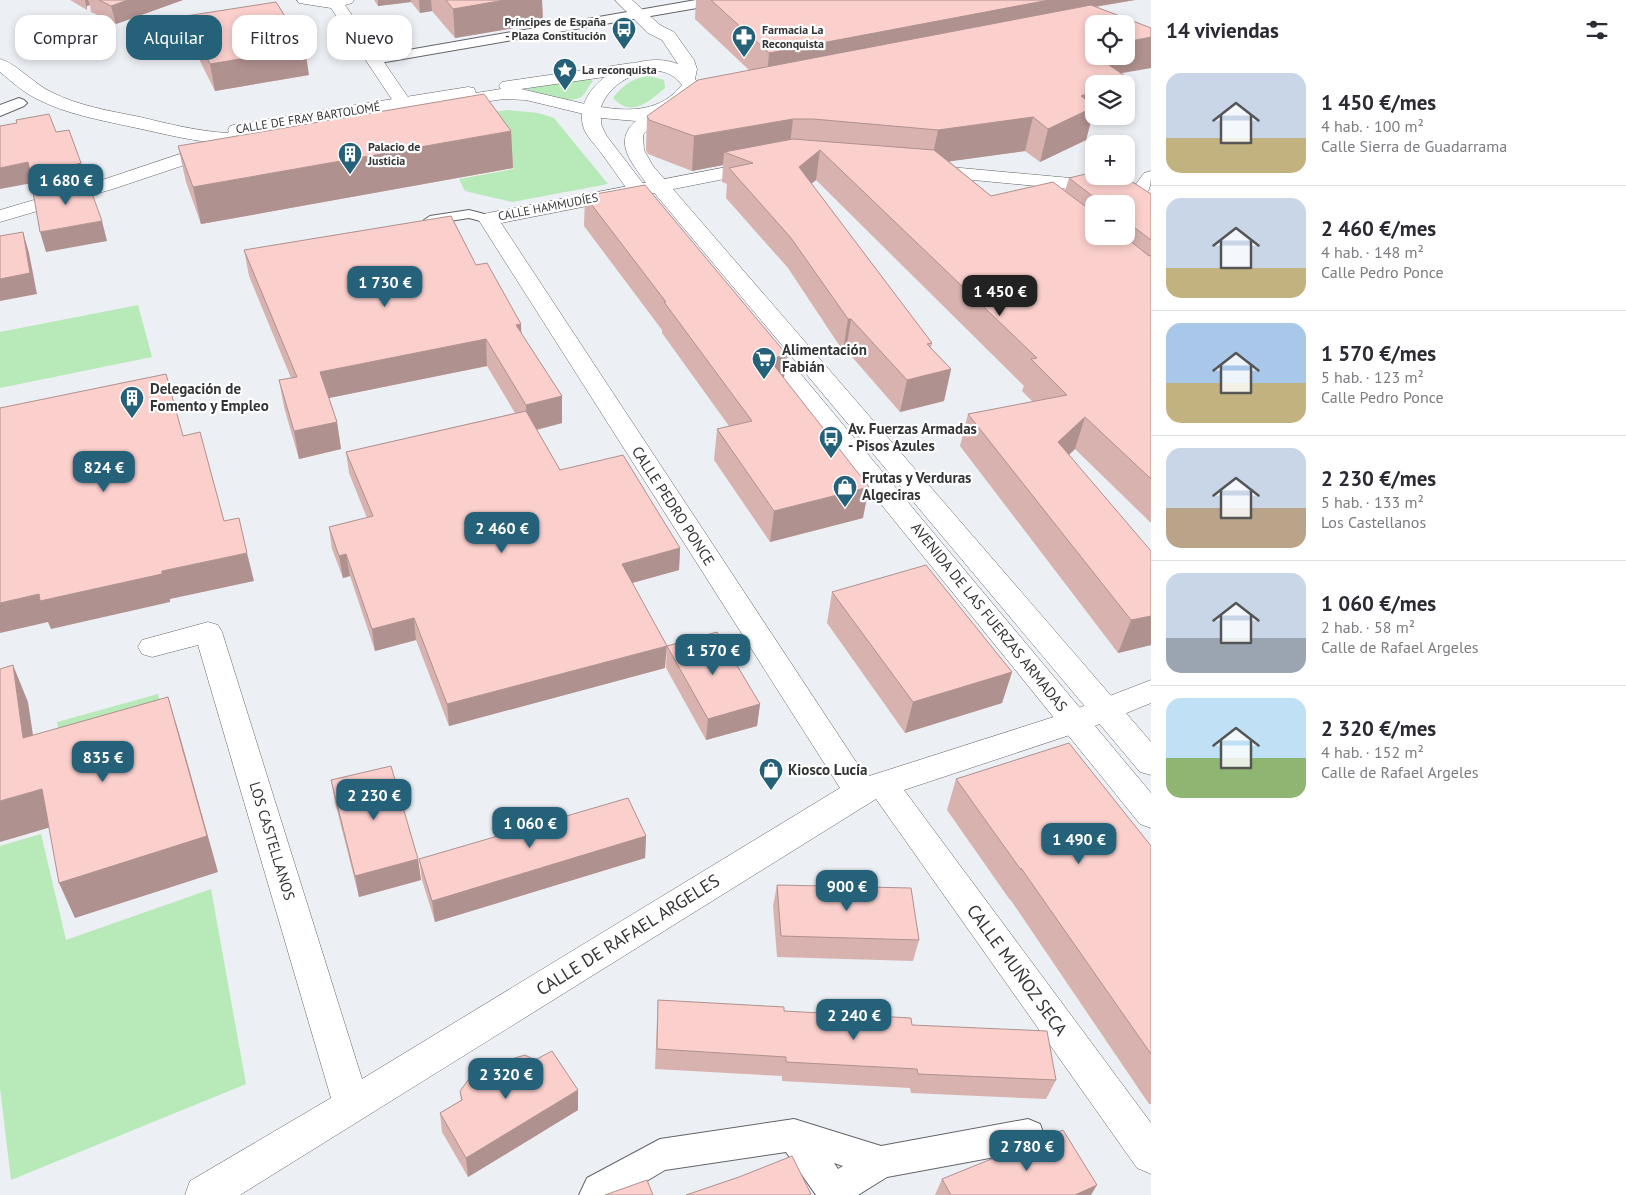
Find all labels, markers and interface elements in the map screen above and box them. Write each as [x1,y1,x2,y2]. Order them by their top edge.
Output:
place label: Príncipes de España - Plaza Constitución [505,14,606,43]
chip: Comprar [15,15,116,60]
chip: Alquilar [126,15,222,60]
chip: Filtros [232,15,317,60]
chip: Nuevo [327,15,412,60]
map controls [1085,15,1135,245]
button: locate [1085,15,1135,65]
bus stop icon: Príncipes de España - Plaza Constitución [611,16,637,50]
icon: filters [1583,16,1611,44]
text: 14 viviendas [1166,17,1279,44]
place label: Farmacia La Reconquista [762,22,824,51]
pharmacy icon: Farmacia La Reconquista [731,24,757,58]
place icon: La reconquista [552,57,578,91]
place label: La reconquista [582,62,657,77]
button: layers [1085,75,1135,125]
text: 1 450 €/mes [1321,89,1436,116]
icon: home [1206,93,1266,153]
street label: CALLE DE FRAY BARTOLOMÉ [235,99,381,136]
text: 4 hab. · 100 m² [1321,116,1424,136]
button: + [1085,135,1135,185]
text: Calle Sierra de Guadarrama [1321,136,1507,156]
place label: Palacio de Justicia [367,139,420,168]
building icon: Palacio de Justicia [337,141,363,175]
pin: 1 680 € [20,164,112,206]
text: 1 680 € [39,170,93,190]
street label: CALLE HAMMUDÍES [497,189,599,224]
button: − [1085,195,1135,245]
text: 2 460 €/mes [1321,215,1436,242]
icon: home [1206,218,1266,278]
text: 4 hab. · 148 m² [1321,242,1424,262]
text: Calle Pedro Ponce [1321,262,1444,282]
pin: 1 730 € [339,266,431,308]
text: 1 730 € [358,272,412,292]
pin: 1 450 € [954,274,1046,317]
text: 1 450 € [973,281,1027,301]
place label: Alimentación Fabián [782,340,867,376]
text: 1 570 €/mes [1321,340,1436,367]
icon: home [1206,343,1266,403]
supermarket icon: Alimentación Fabián [751,346,777,380]
text: 5 hab. · 123 m² [1321,367,1424,387]
place label: Delegación de Fomento y Empleo [150,379,269,415]
building icon: Delegación de Fomento y Empleo [119,385,145,419]
text: Calle Pedro Ponce [1321,387,1444,407]
place label: Av. Fuerzas Armadas - Pisos Azules [848,419,977,455]
bus stop icon: Av. Fuerzas Armadas - Pisos Azules [818,425,844,459]
street label: CALLE PEDRO PONCE [628,443,719,569]
pin: 824 € [69,450,139,493]
text: 824 € [84,457,124,477]
text: 2 230 €/mes [1321,465,1436,492]
place label: Frutas y Verduras Algeciras [862,468,971,504]
icon: home [1206,468,1266,528]
shop icon: Frutas y Verduras Algeciras [832,474,858,508]
text: 5 hab. · 133 m² [1321,492,1424,512]
pin: 2 460 € [456,512,548,554]
text: Los Castellanos [1321,512,1426,532]
text: 2 460 € [475,518,529,538]
street label: AVENIDA DE LAS FUERZAS ARMADAS [907,518,1072,715]
text: 1 060 €/mes [1321,590,1436,617]
icon: home [1206,593,1266,653]
text: 2 hab. · 58 m² [1321,617,1415,637]
pin: 1 570 € [667,634,759,676]
text: Calle de Rafael Argeles [1321,637,1479,657]
text: 1 570 € [686,640,740,660]
text: 2 320 €/mes [1321,715,1436,742]
icon: home [1206,718,1266,778]
pin: 835 € [68,740,138,783]
text: 4 hab. · 152 m² [1321,742,1424,762]
text: 835 € [83,747,123,767]
shop icon: Kiosco Lucía [758,757,784,791]
place label: Kiosco Lucía [788,760,868,779]
text: Calle de Rafael Argeles [1321,762,1479,782]
pin: 2 230 € [328,778,420,821]
street label: LOS CASTELLANOS [245,779,300,902]
text: 2 230 € [347,785,401,805]
pin: 1 060 € [484,806,576,849]
text: 1 060 € [503,813,557,833]
pin: 1 490 € [1033,822,1125,865]
text: 1 490 € [1052,829,1106,849]
street label: CALLE DE RAFAEL ARGELES [532,869,724,1001]
pin: 900 € [812,870,882,912]
text: 900 € [827,876,867,896]
street label: CALLE MUÑOZ SECA [962,900,1073,1040]
pin: 2 240 € [808,998,900,1041]
text: 2 240 € [827,1005,881,1025]
pin: 2 320 € [460,1058,552,1100]
text: 2 320 € [479,1064,533,1084]
pin: 2 780 € [981,1130,1073,1172]
text: 2 780 € [1000,1136,1054,1156]

